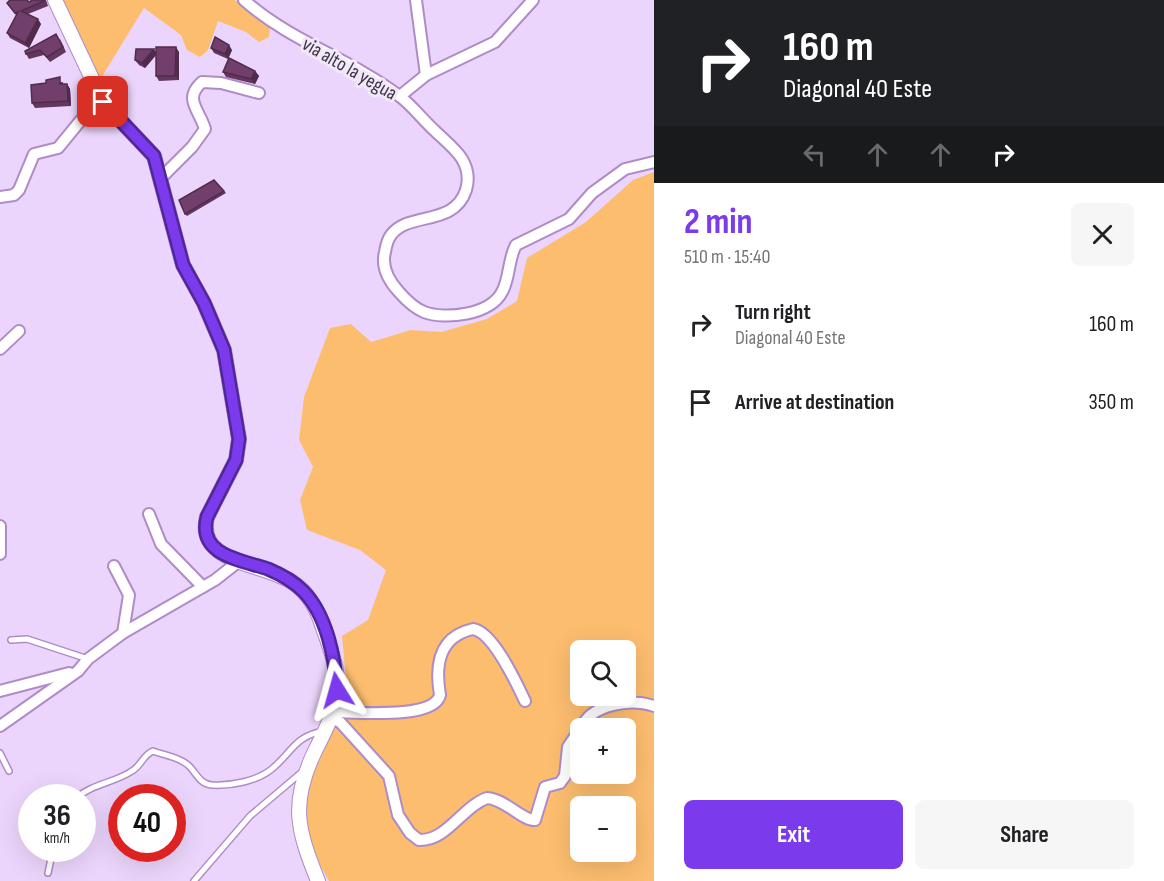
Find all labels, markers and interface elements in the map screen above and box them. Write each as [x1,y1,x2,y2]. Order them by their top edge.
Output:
text: 160 m [783,22,874,73]
icon: right [684,24,762,102]
street label: via alto la yegua [298,32,401,106]
text: Diagonal 40 Este [783,73,932,105]
pin [77,76,128,127]
icon: arrive [86,85,119,118]
icon: left [798,138,831,171]
icon: ahead [861,138,894,171]
icon: ahead [924,138,957,171]
icon: right [987,138,1020,171]
text: 2 min [684,201,753,244]
button: close [1071,203,1134,266]
text: 510 m · 15:40 [684,245,770,269]
text: Turn right [735,299,811,326]
icon: right [684,308,717,341]
text: 160 m [1089,311,1134,338]
text: Diagonal 40 Este [735,326,845,350]
icon: arrive [684,386,717,419]
text: Arrive at destination [735,389,894,416]
text: 350 m [1089,389,1134,416]
map controls [570,640,636,862]
button: search [570,640,636,706]
position arrow [305,658,369,722]
button: + [570,718,636,784]
speed limit sign: 40 [108,784,186,862]
button: − [570,796,636,862]
text: 36 [43,798,71,834]
button: Exit [684,800,903,869]
button: Share [915,800,1134,869]
text: km/h [44,829,70,848]

